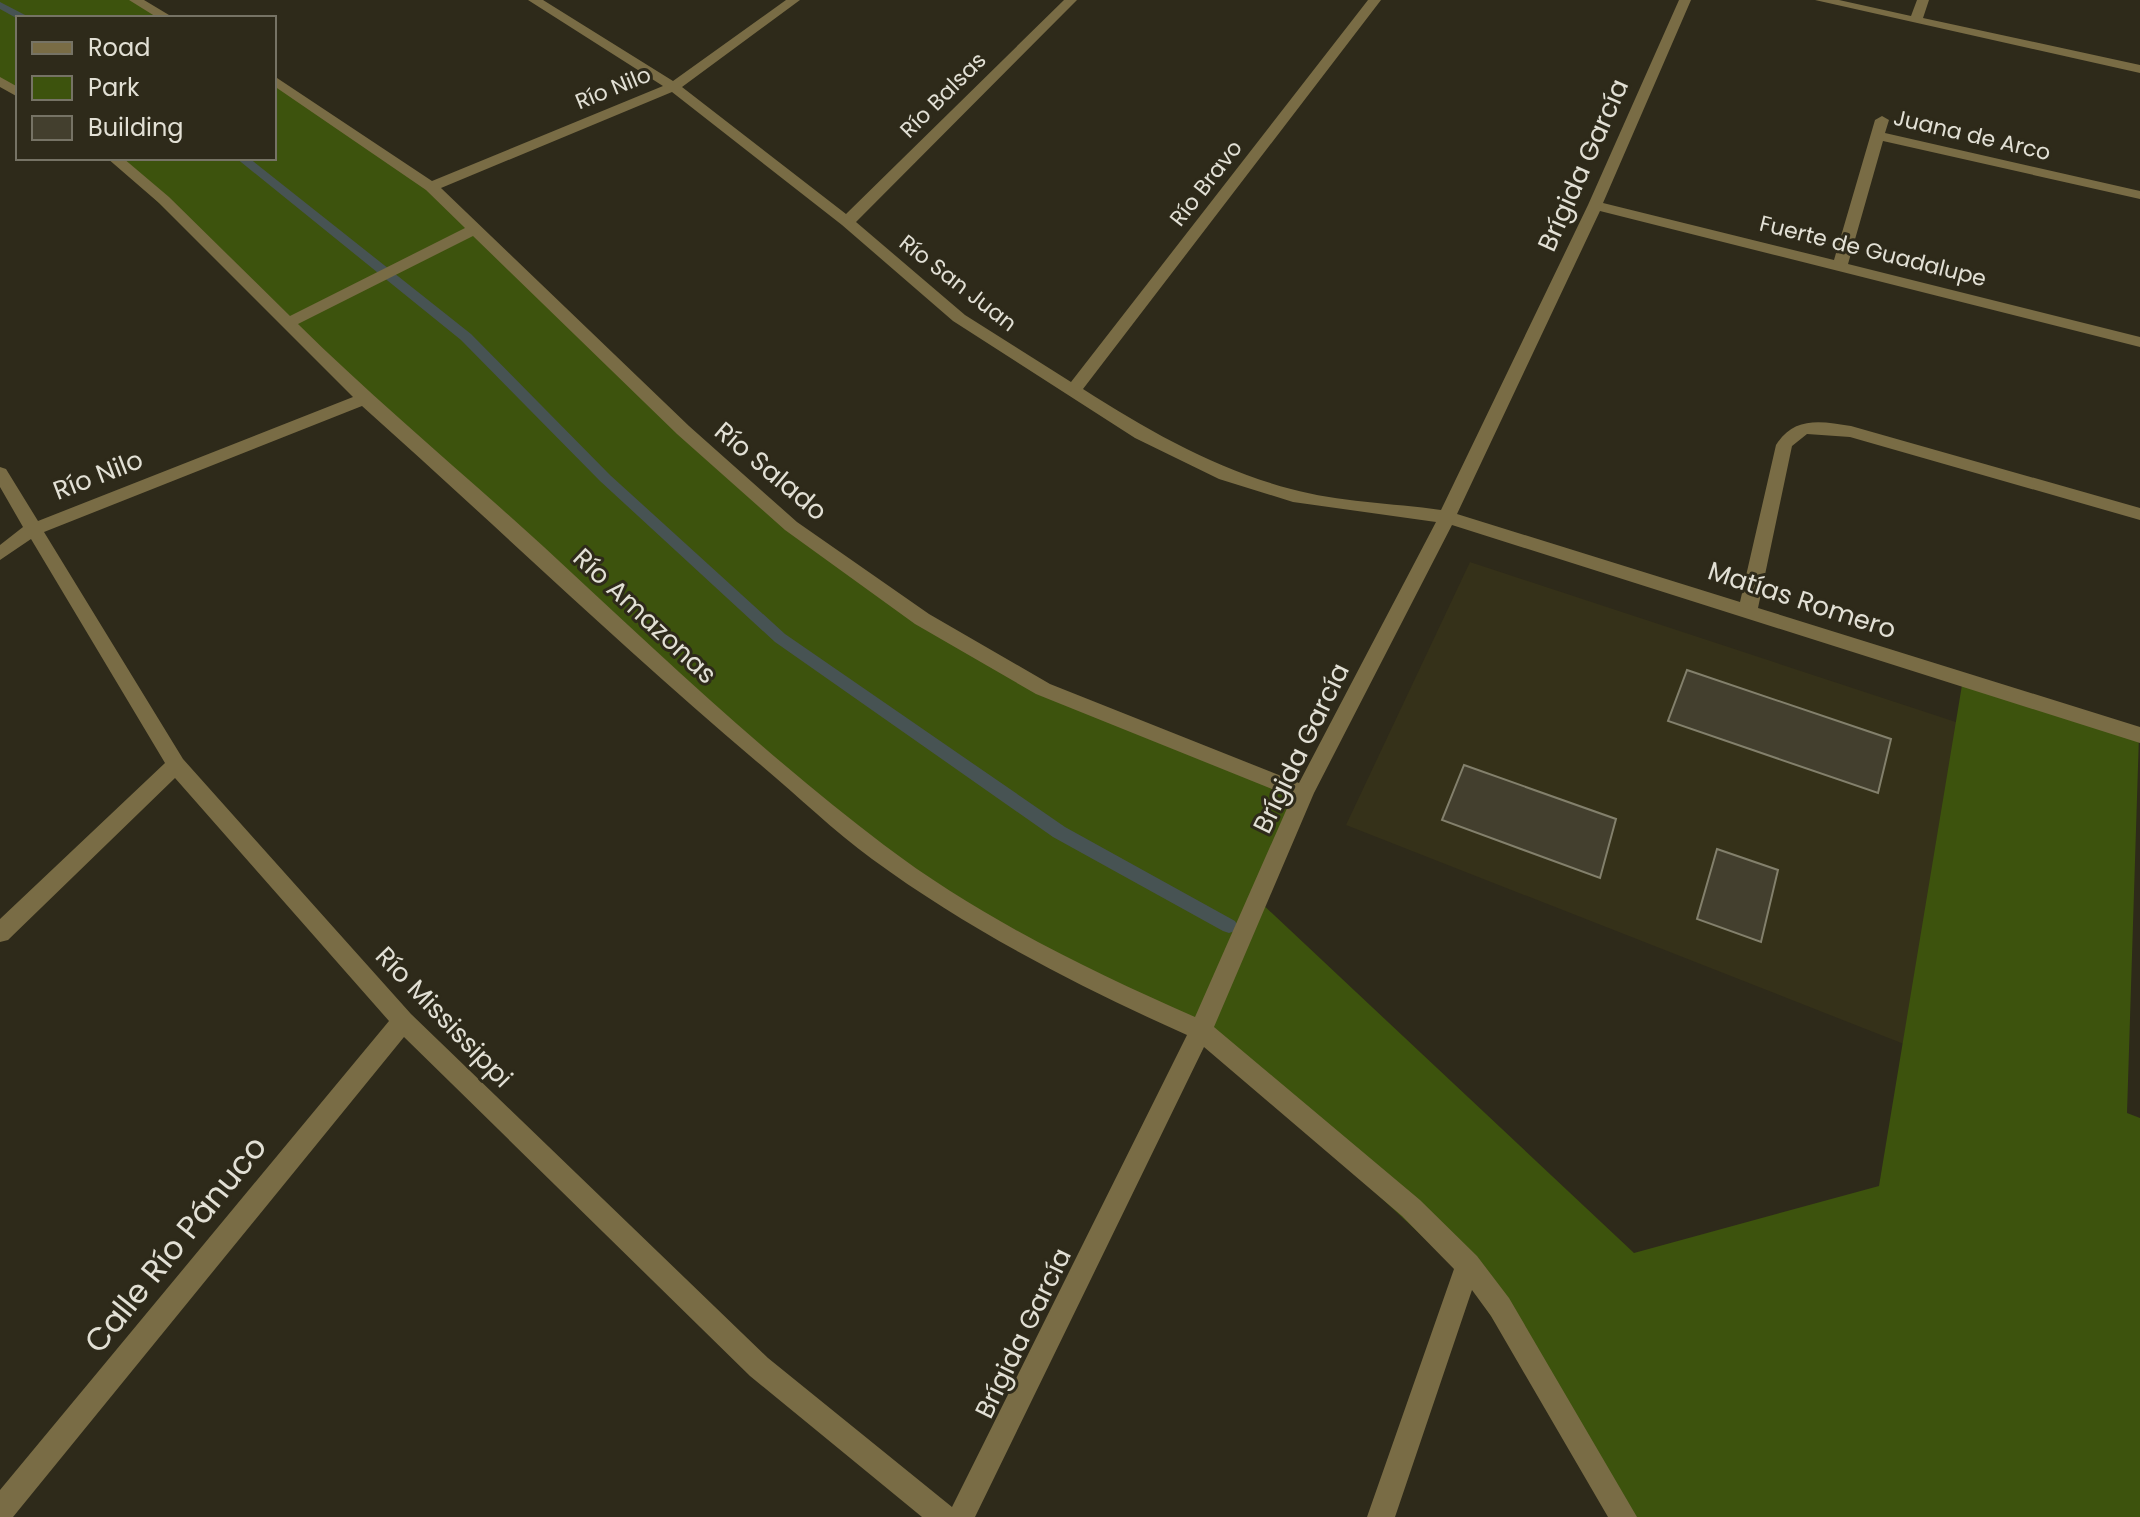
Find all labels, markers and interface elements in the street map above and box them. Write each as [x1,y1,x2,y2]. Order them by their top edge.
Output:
legend [16,16,276,160]
text: Road [88,31,150,64]
street label: Río Balsas [893,45,993,145]
street label: Río Nilo [571,59,655,117]
text: Park [88,71,140,104]
street label: Brígida García [1529,73,1637,257]
street label: Juana de Arco [1890,102,2054,168]
text: Building [88,111,184,144]
street label: Río Bravo [1162,133,1250,233]
street label: Fuerte de Guadalupe [1756,208,1990,294]
street label: Río San Juan [893,227,1023,339]
street label: Río Salado [707,413,835,529]
street label: Río Nilo [48,441,148,509]
street label: Río Amazonas [565,540,725,692]
street label: Matías Romero [1703,553,1901,647]
street label: Brígida García [1244,657,1358,839]
street label: Río Mississippi [367,939,521,1095]
street label: Calle Río Pánuco [73,1126,277,1362]
street label: Brígida García [966,1242,1080,1424]

